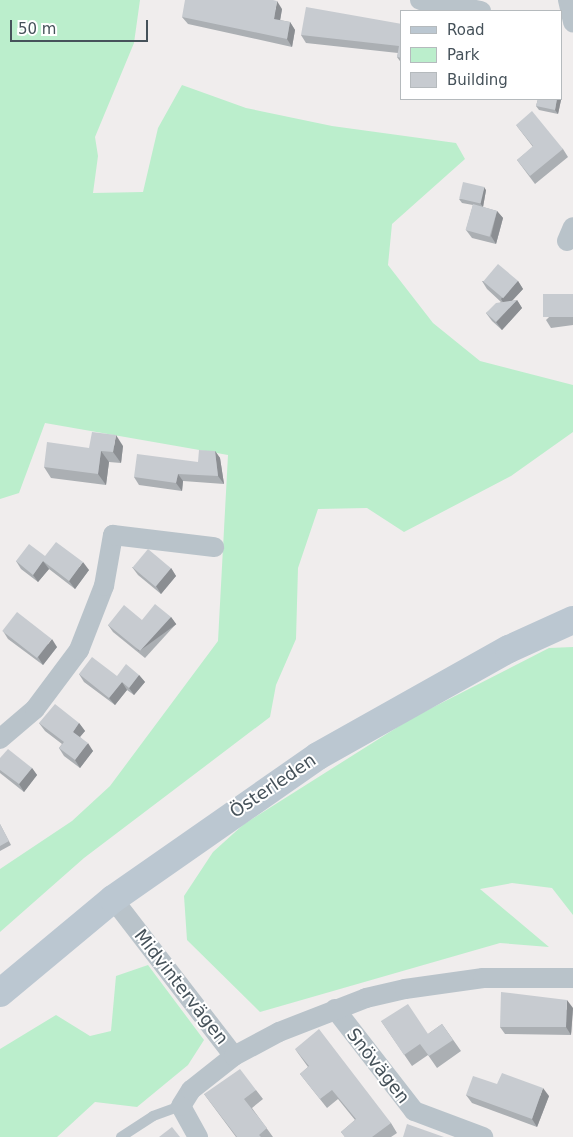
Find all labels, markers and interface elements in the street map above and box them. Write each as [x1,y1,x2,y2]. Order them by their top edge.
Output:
scale bar [12,10,150,42]
legend [400,10,563,100]
text: 50 m [18,20,56,38]
text: Road [447,21,485,39]
text: Park [447,46,479,64]
text: Building [447,71,508,89]
street label: Österleden [226,749,320,823]
street label: Midvintervägen [129,925,233,1049]
street label: Snövägen [342,1024,414,1108]

